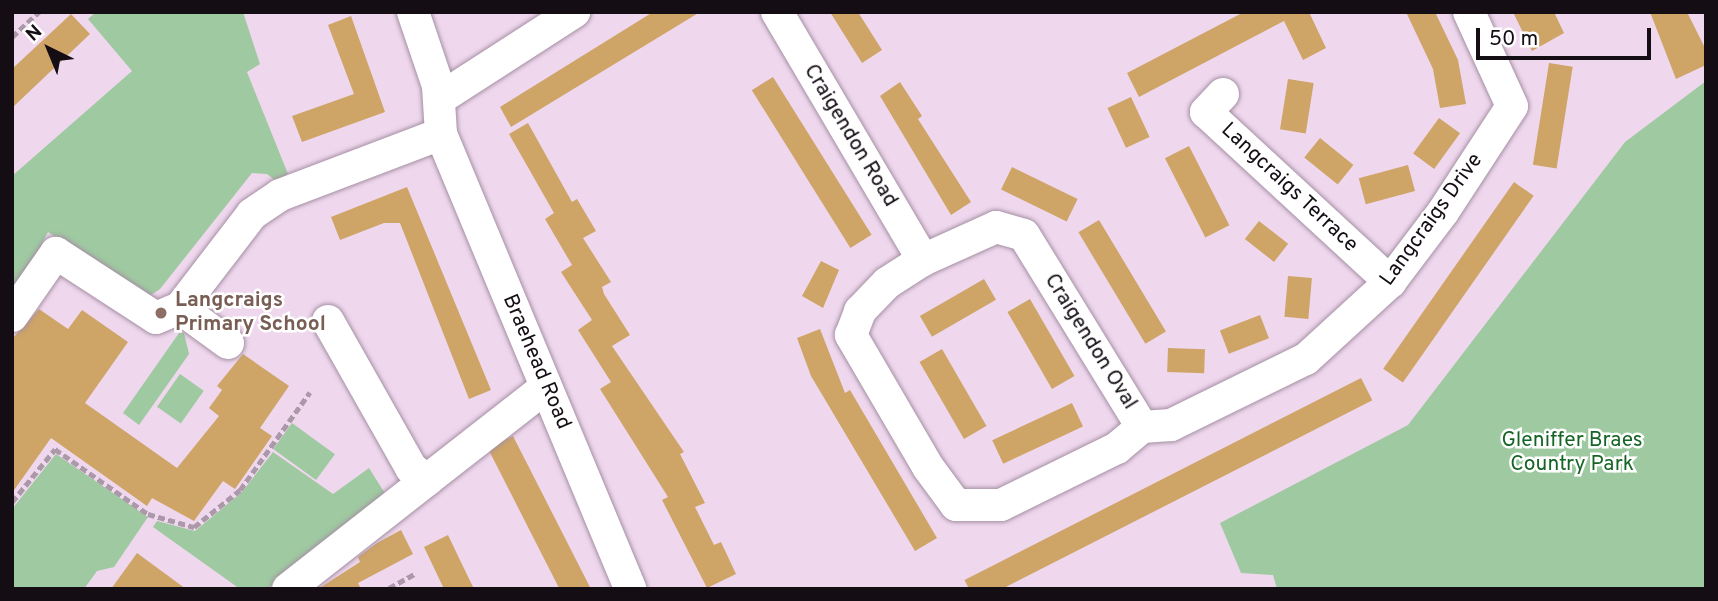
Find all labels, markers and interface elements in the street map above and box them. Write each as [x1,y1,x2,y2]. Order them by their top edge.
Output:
north arrow [14,14,84,84]
scale bar [1480,14,1655,58]
text: N [22,20,48,47]
text: 50 m [1489,26,1538,53]
street label: Craigendon Road [798,60,902,212]
street label: Langcraigs Terrace [1215,118,1363,258]
street label: Langcraigs Drive [1375,149,1489,291]
street label: Craigendon Oval [1038,269,1142,415]
place label: Langcraigs Primary School [175,288,326,338]
street label: Braehead Road [496,291,576,433]
marker: Langcraigs Primary School [153,305,169,321]
park label: Gleniffer Braes Country Park [1501,428,1643,478]

